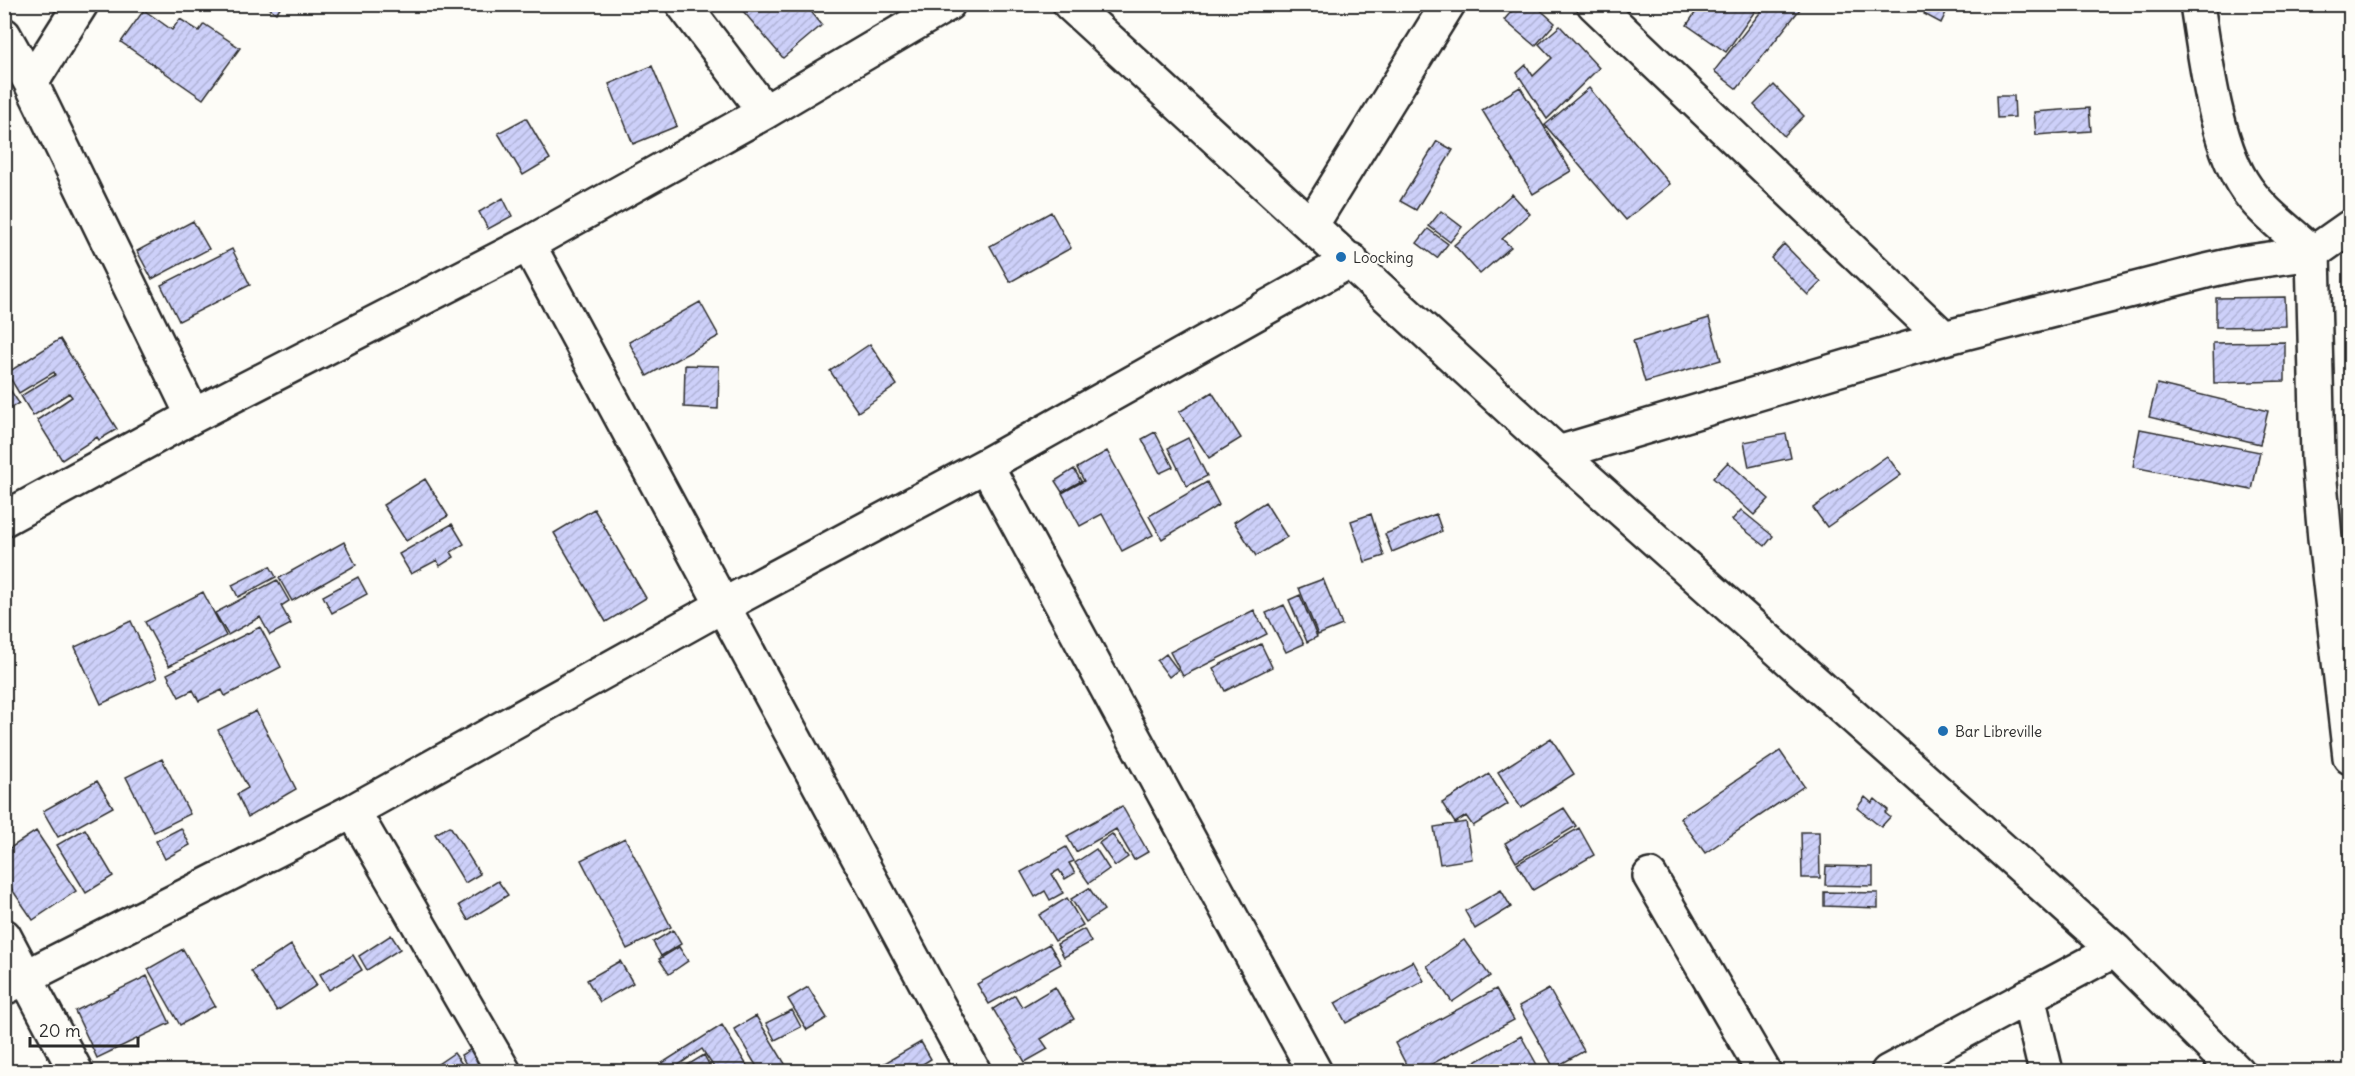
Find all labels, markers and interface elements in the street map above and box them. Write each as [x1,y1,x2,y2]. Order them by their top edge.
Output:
place label: Loocking [1353,248,1414,267]
marker: Loocking [1334,250,1348,264]
place label: Bar Libreville [1955,722,2042,741]
marker: Bar Libreville [1936,724,1950,738]
scale bar [30,1010,138,1048]
text: 20 m [39,1019,81,1042]

